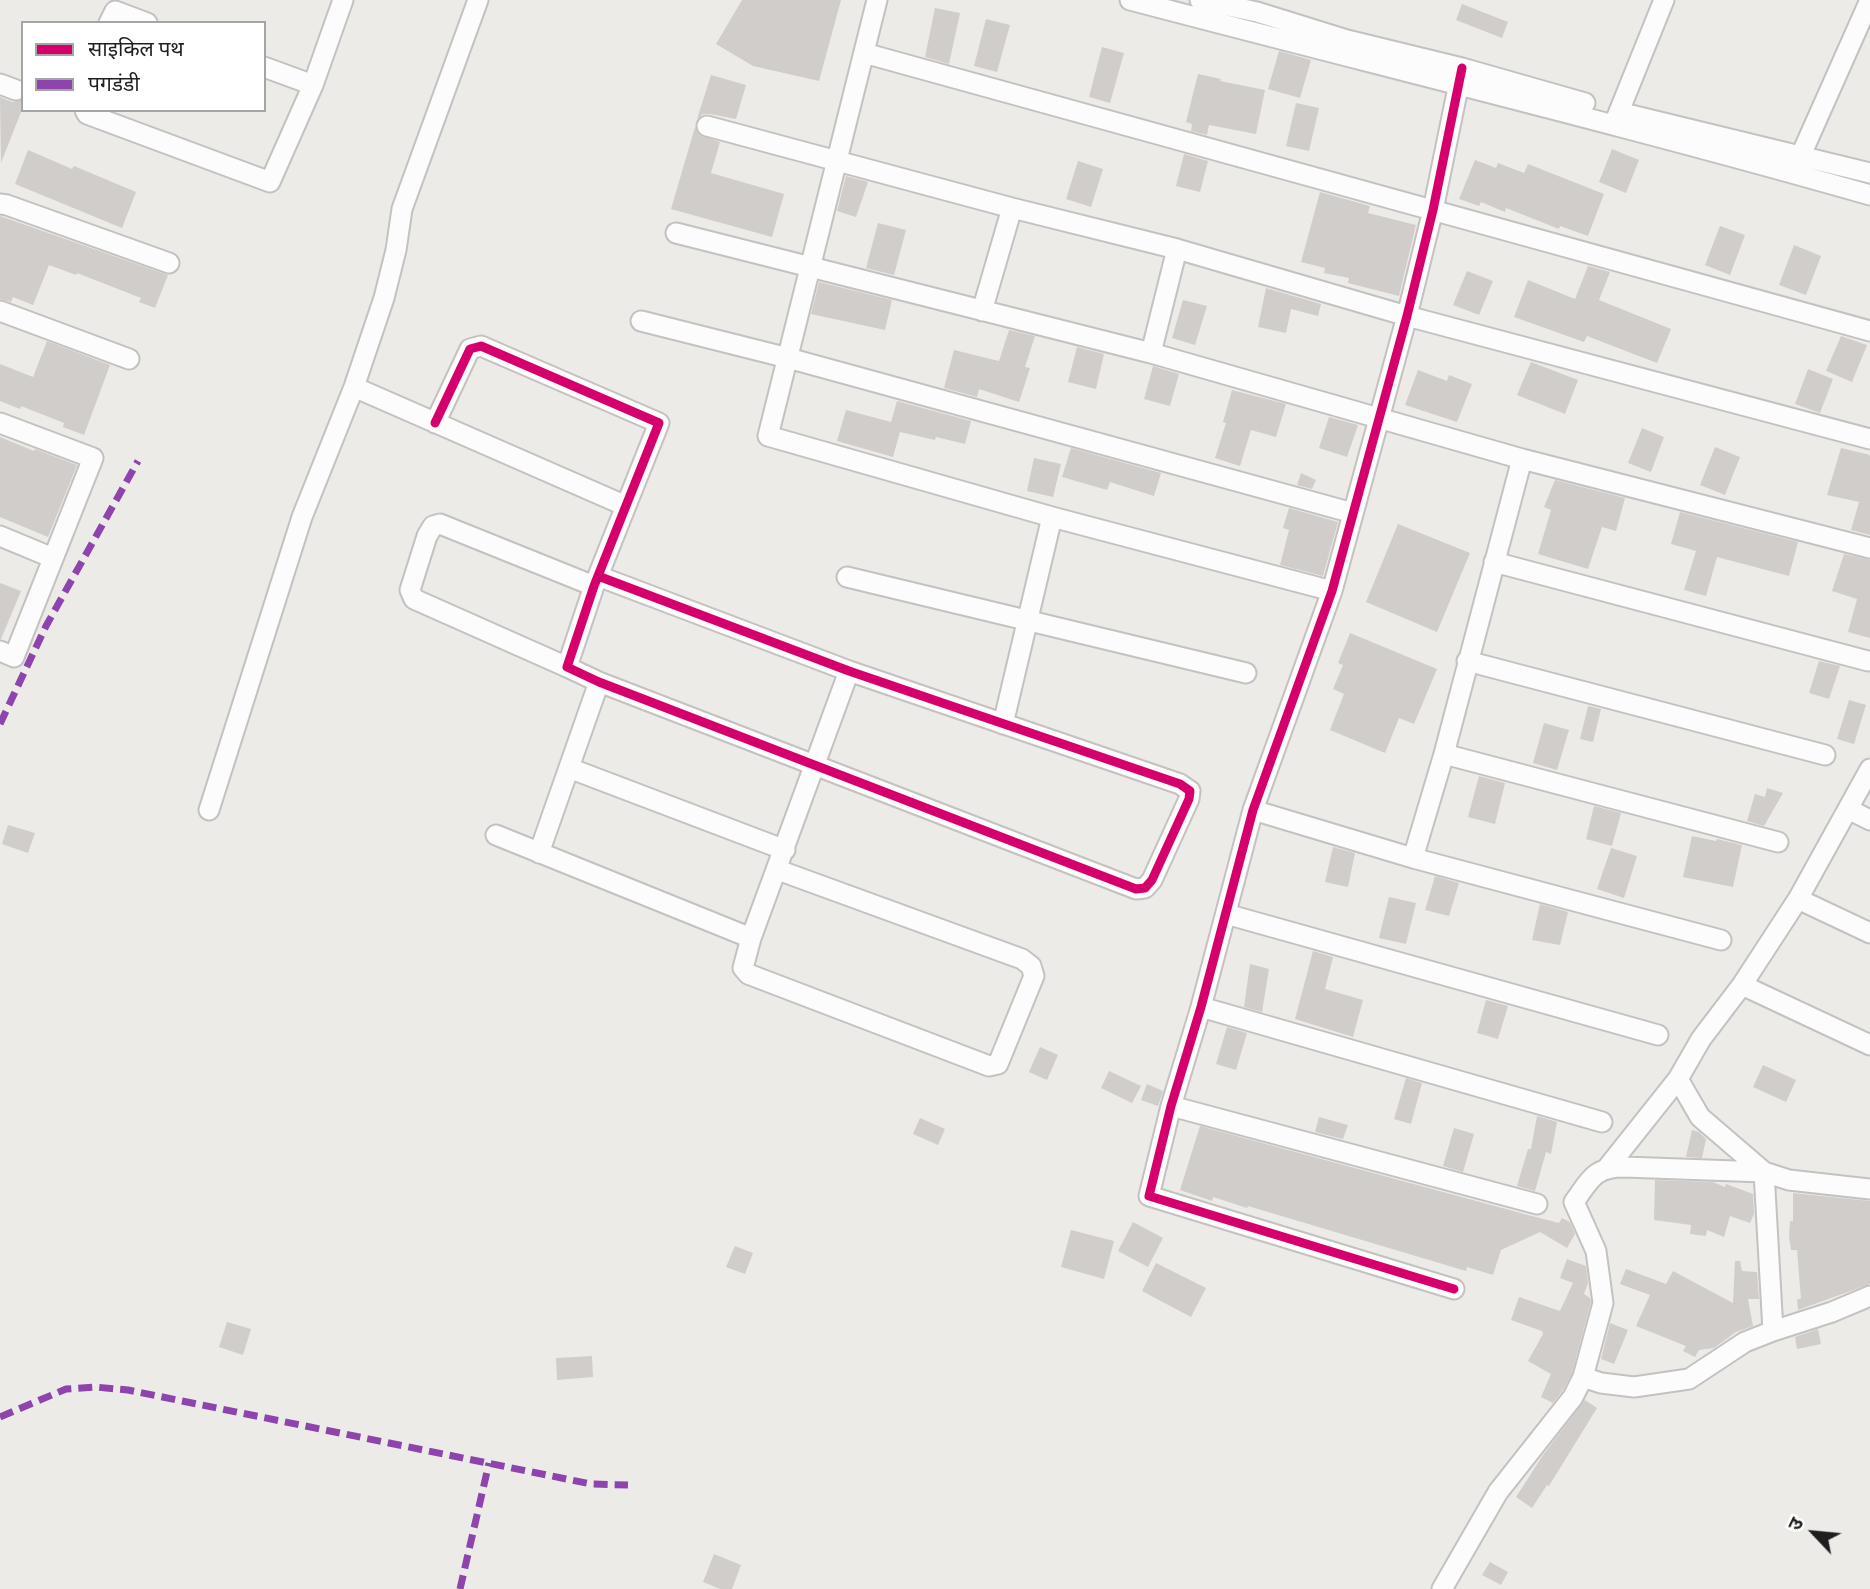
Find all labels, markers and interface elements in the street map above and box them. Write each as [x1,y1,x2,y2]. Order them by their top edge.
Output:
legend [21,21,266,112]
text: साइकिल पथ [88,35,184,60]
text: पगडंडी [88,70,140,95]
north arrow [1779,1498,1849,1568]
text: उ [1782,1514,1807,1534]

